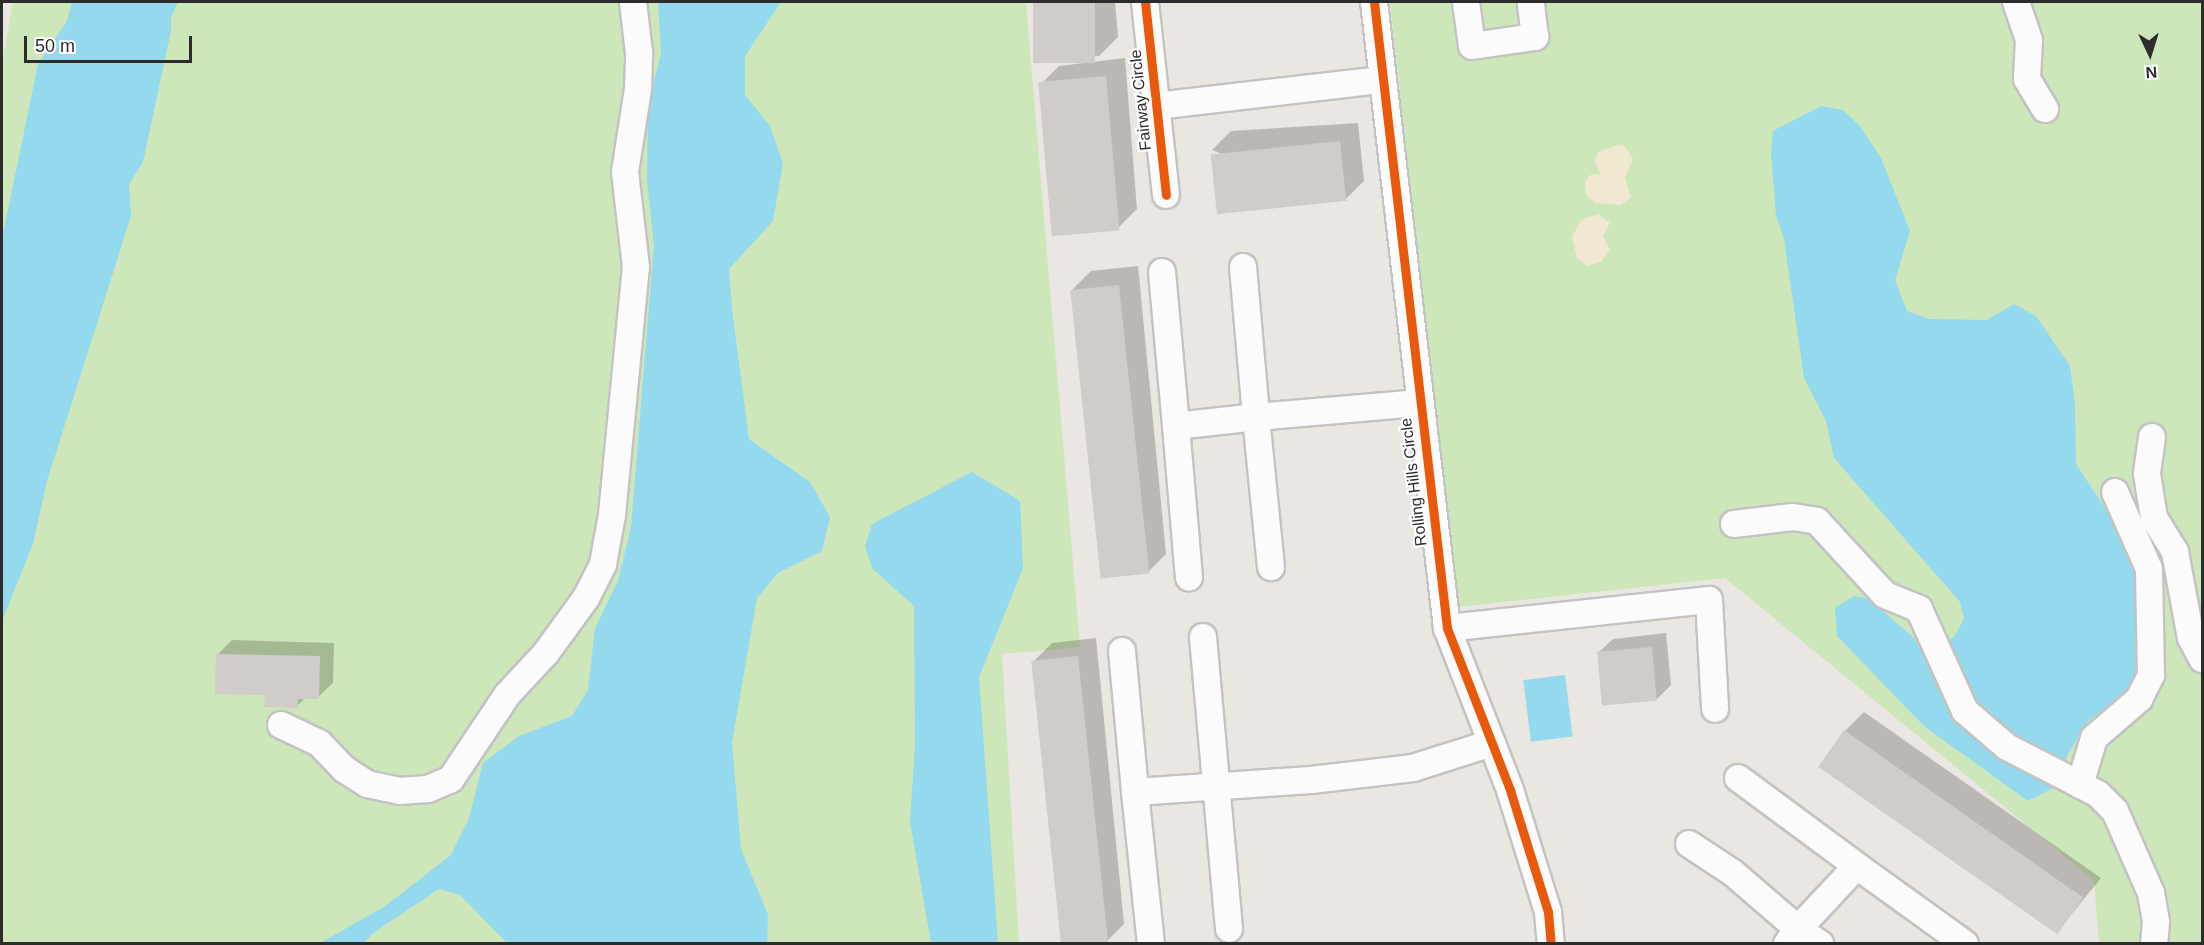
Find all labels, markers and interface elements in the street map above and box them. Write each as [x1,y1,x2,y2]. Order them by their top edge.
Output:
scale bar [27,24,195,62]
north arrow [2120,24,2180,84]
text: 50 m [35,36,75,56]
street label: Fairway Circle [1126,49,1156,151]
text: N [2145,64,2158,81]
street label: Rolling Hills Circle [1397,417,1431,547]

